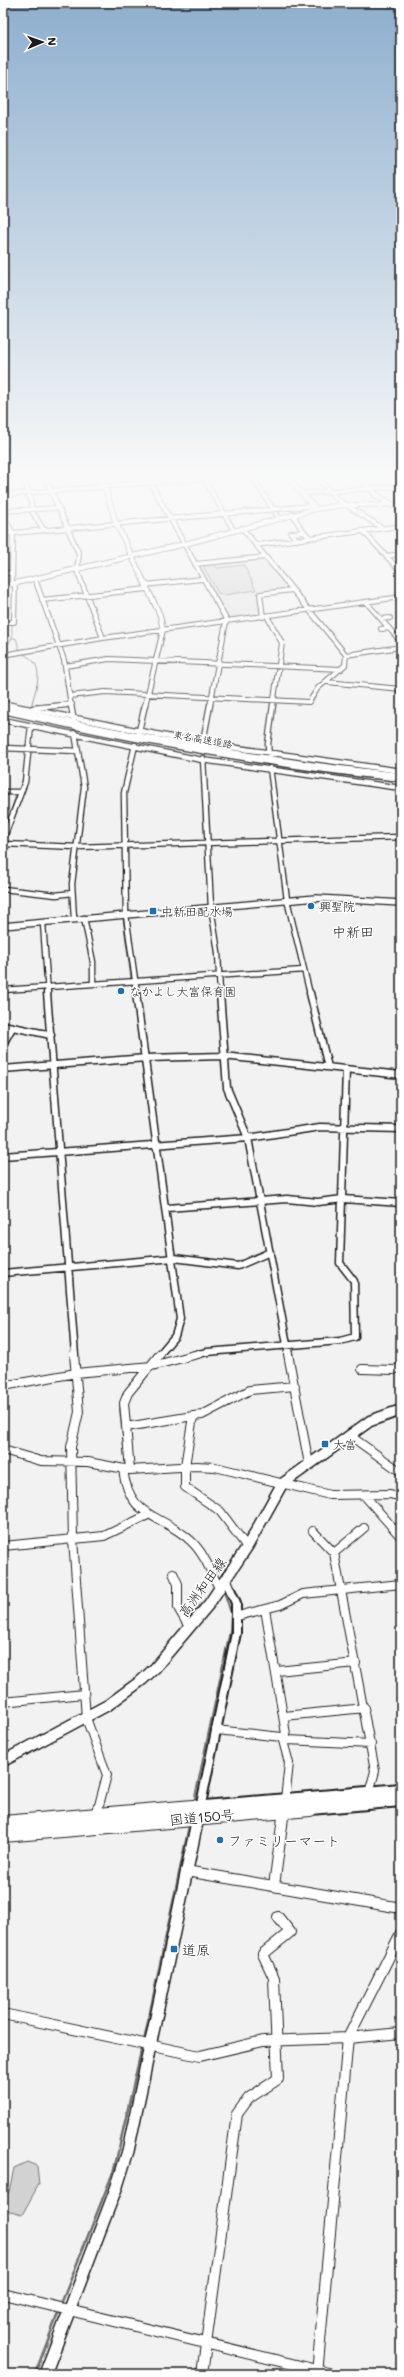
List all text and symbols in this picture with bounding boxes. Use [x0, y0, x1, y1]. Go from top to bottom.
north arrow [22, 22, 62, 62]
text: N [45, 37, 60, 46]
street label: 東名高速道路 [172, 727, 234, 751]
place label: 興聖院 [319, 898, 355, 914]
marker: 興聖院 [306, 901, 316, 911]
place label: 中新田配水場 [161, 903, 233, 919]
marker: 中新田配水場 [148, 906, 158, 916]
district label: 中新田 [332, 922, 374, 941]
place label: なかよし大富保育園 [129, 983, 237, 999]
marker: なかよし大富保育園 [116, 986, 126, 996]
place label: 大富 [333, 1436, 357, 1452]
marker: 大富 [320, 1439, 330, 1449]
street label: 高洲和田線 [174, 1553, 230, 1621]
street label: 国道150号 [169, 1805, 235, 1829]
place label: ファミリーマート [228, 1831, 340, 1850]
marker: ファミリーマート [215, 1835, 225, 1845]
place label: 道原 [182, 1940, 210, 1959]
marker: 道原 [169, 1944, 179, 1954]

